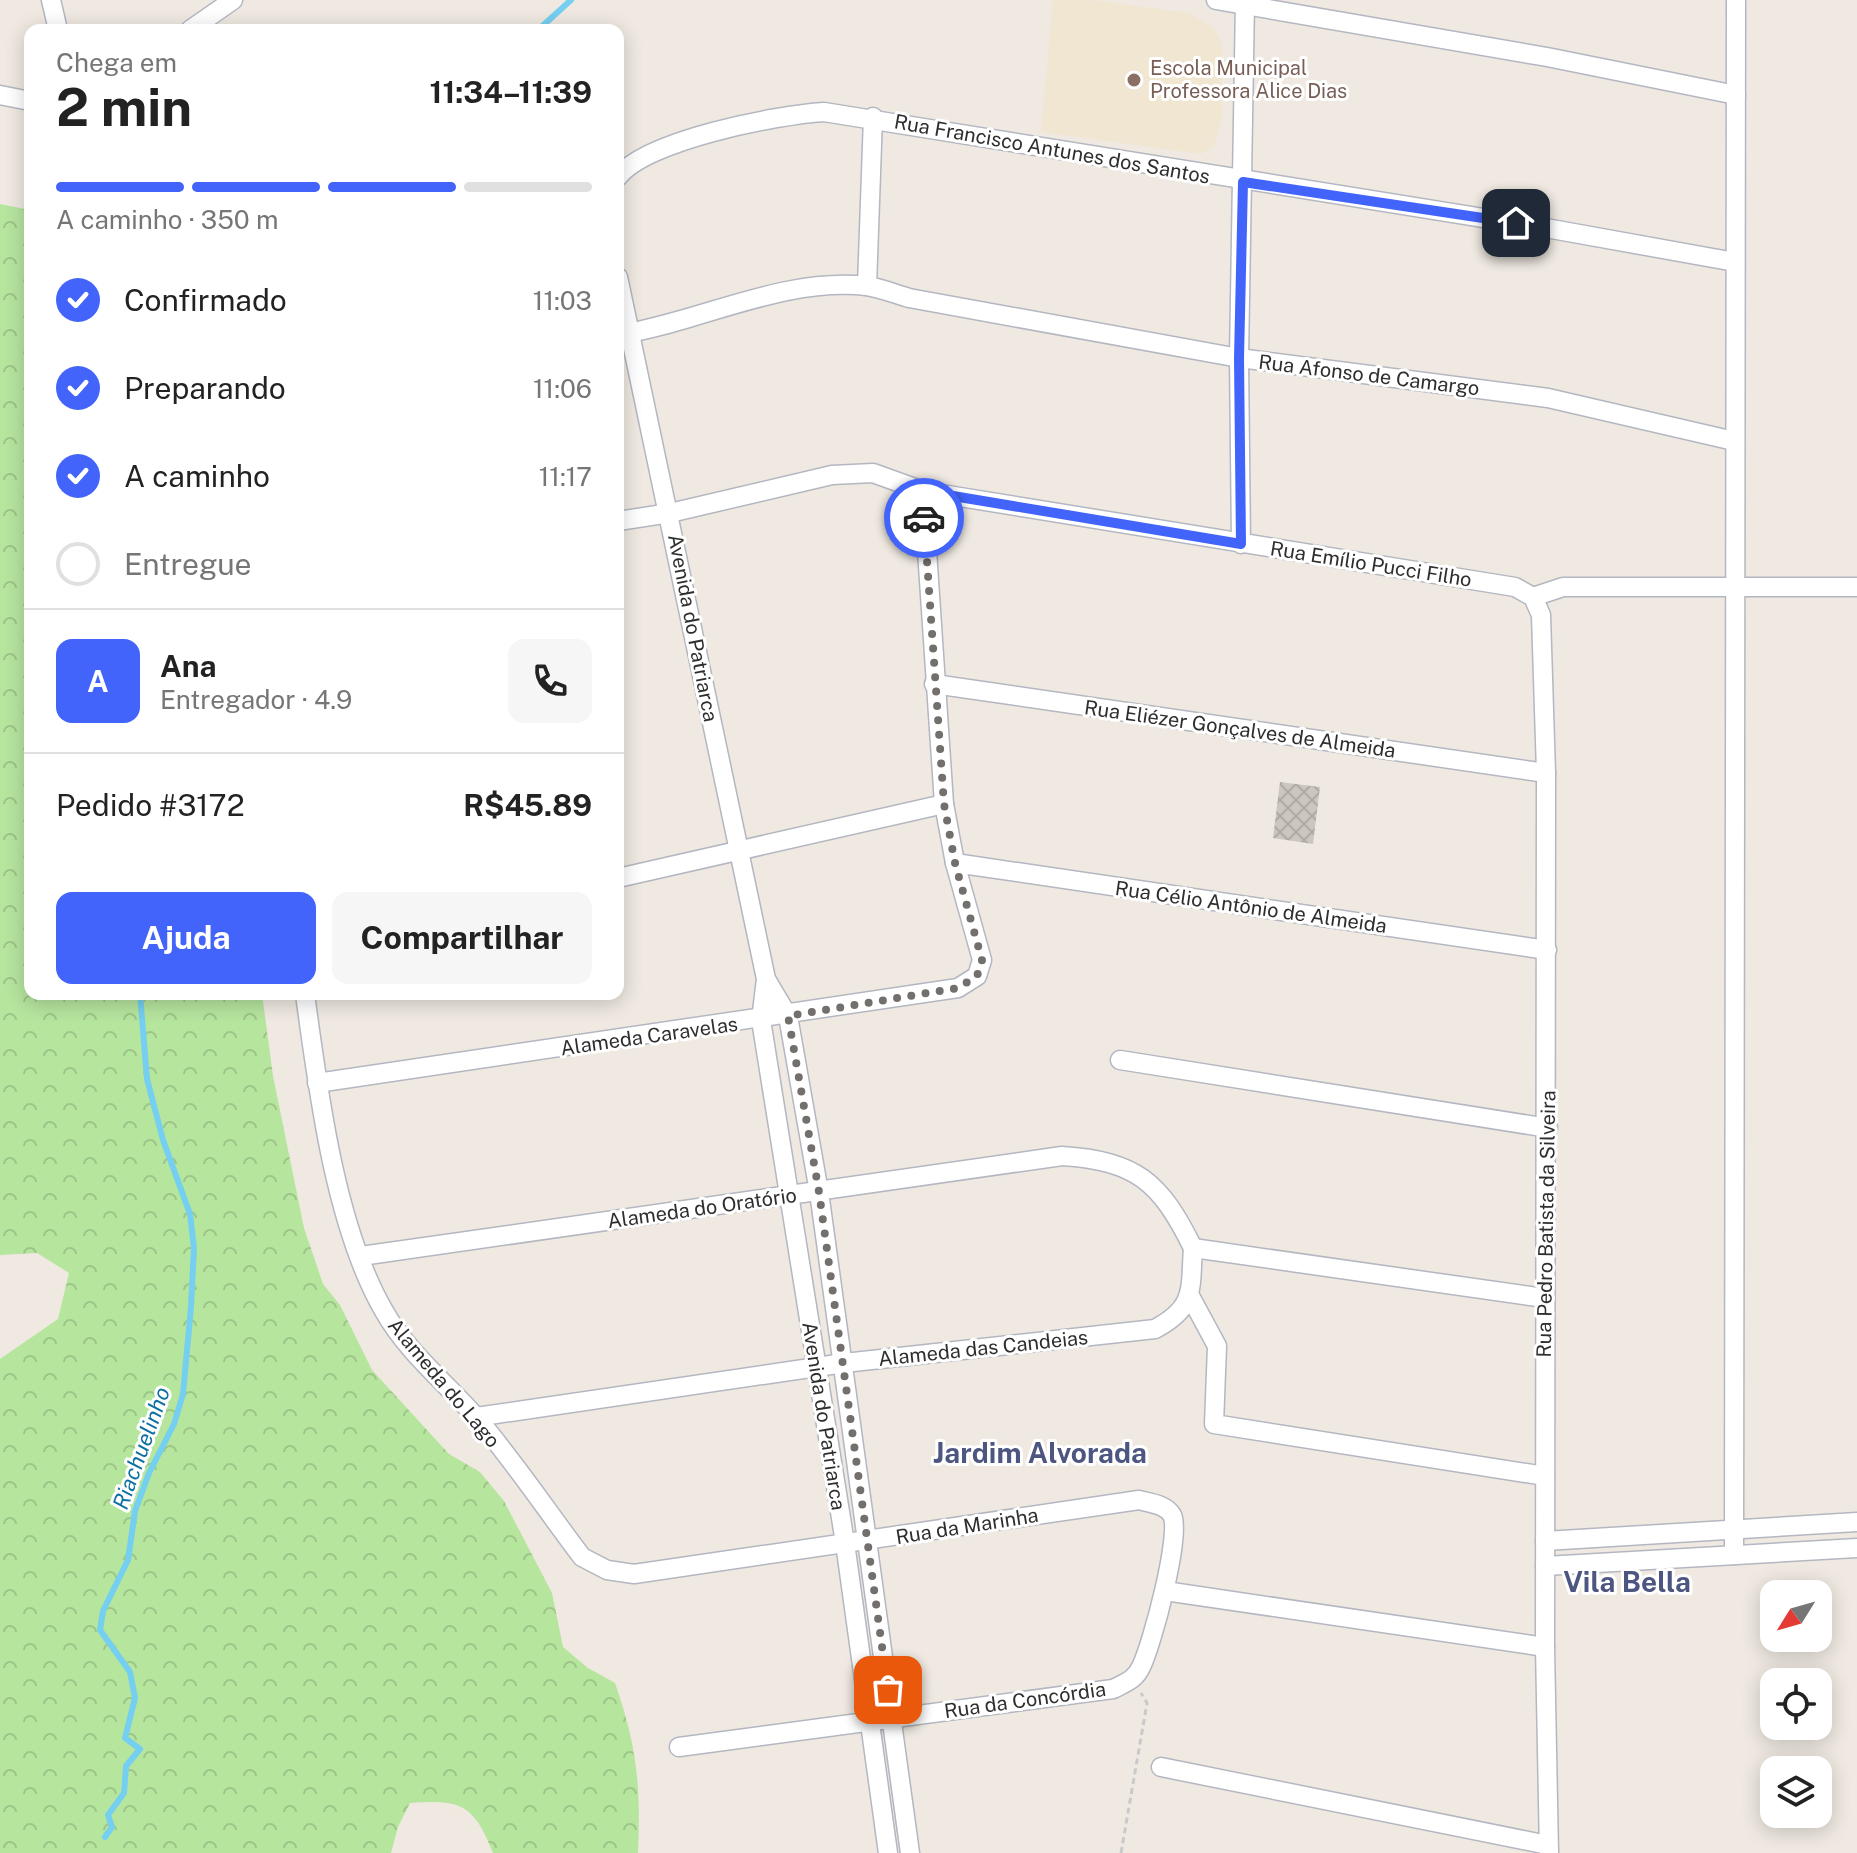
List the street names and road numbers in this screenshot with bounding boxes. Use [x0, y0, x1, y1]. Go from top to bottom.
street label: Rua Francisco Antunes dos Santos [892, 109, 1212, 189]
street label: Rua Afonso de Camargo [1257, 350, 1481, 400]
street label: Avenida do Patriarca [663, 532, 723, 724]
street label: Rua Emílio Pucci Filho [1269, 536, 1473, 592]
street label: Rua Eliézer Gonçalves de Almeida [1083, 695, 1397, 763]
street label: Rua Célio Antônio de Almeida [1114, 876, 1388, 938]
street label: Alameda Caravelas [559, 1012, 739, 1060]
street label: Rua Pedro Batista da Silveira [1532, 1090, 1560, 1358]
street label: Alameda do Oratório [606, 1183, 798, 1233]
street label: Alameda do Lago [383, 1314, 505, 1452]
street label: Avenida do Patriarca [797, 1320, 851, 1512]
street label: Alameda das Candeias [877, 1325, 1089, 1371]
street label: Rua da Marinha [894, 1503, 1040, 1549]
street label: Rua da Concórdia [943, 1677, 1107, 1723]

